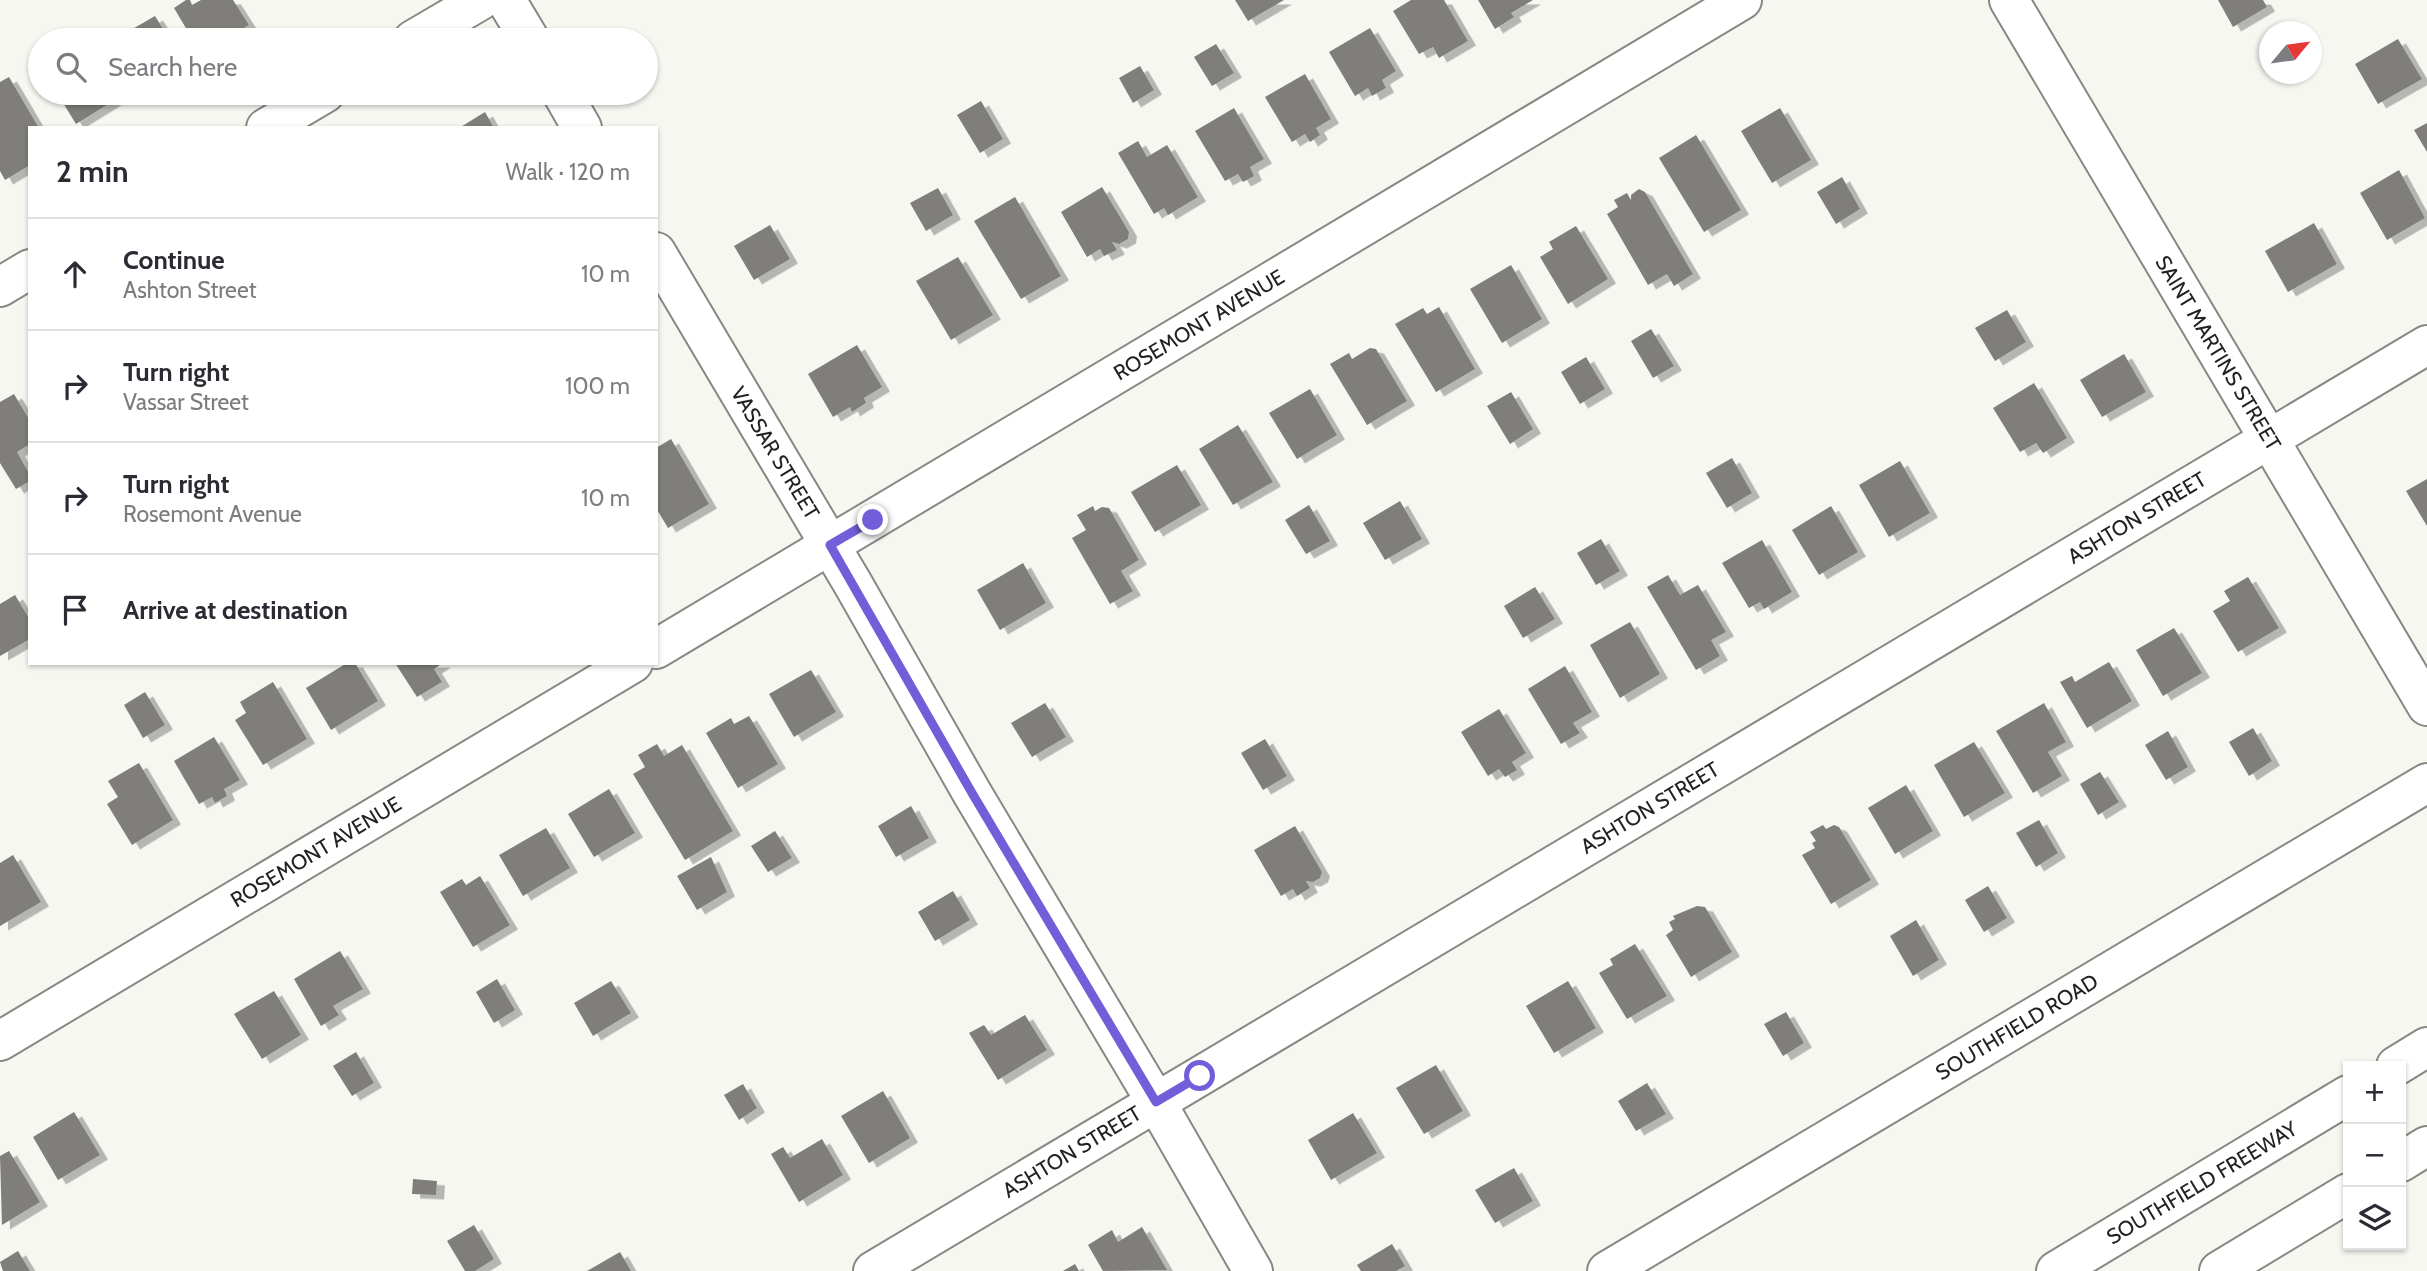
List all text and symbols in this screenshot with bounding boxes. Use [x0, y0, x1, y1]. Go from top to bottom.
north arrow [2259, 21, 2322, 84]
search box [28, 28, 658, 105]
icon: search [52, 48, 90, 86]
text: Search here [108, 51, 237, 83]
text: 2 min [56, 153, 128, 190]
text: Walk · 120 m [506, 158, 630, 186]
text: Continue [123, 244, 225, 276]
street label: SAINT MARTINS STREET [2150, 251, 2286, 455]
icon: ahead [56, 255, 94, 293]
text: 10 m [581, 260, 630, 288]
street label: ROSEMONT AVENUE [1109, 264, 1289, 385]
text: Ashton Street [123, 276, 256, 304]
text: Turn right [123, 356, 229, 388]
icon: right [56, 367, 94, 405]
text: 100 m [565, 372, 630, 400]
street label: VASSAR STREET [726, 382, 825, 524]
text: Vassar Street [123, 388, 249, 416]
street label: ASHTON STREET [2063, 466, 2210, 569]
text: Turn right [123, 468, 229, 500]
icon: right [56, 479, 94, 517]
text: 10 m [581, 484, 630, 512]
text: Rosemont Avenue [123, 500, 302, 528]
route end [857, 504, 888, 535]
icon: arrive [56, 591, 94, 629]
text: Arrive at destination [123, 594, 348, 626]
street label: ASHTON STREET [1576, 756, 1723, 859]
street label: ROSEMONT AVENUE [226, 791, 406, 912]
street label: SOUTHFIELD ROAD [1931, 968, 2102, 1085]
route start [1184, 1060, 1215, 1091]
map controls [2343, 1061, 2406, 1250]
button: + [2343, 1061, 2406, 1124]
street label: ASHTON STREET [998, 1100, 1145, 1203]
street label: SOUTHFIELD FREEWAY [2102, 1115, 2302, 1249]
button: − [2343, 1124, 2406, 1187]
button: layers [2343, 1187, 2406, 1250]

